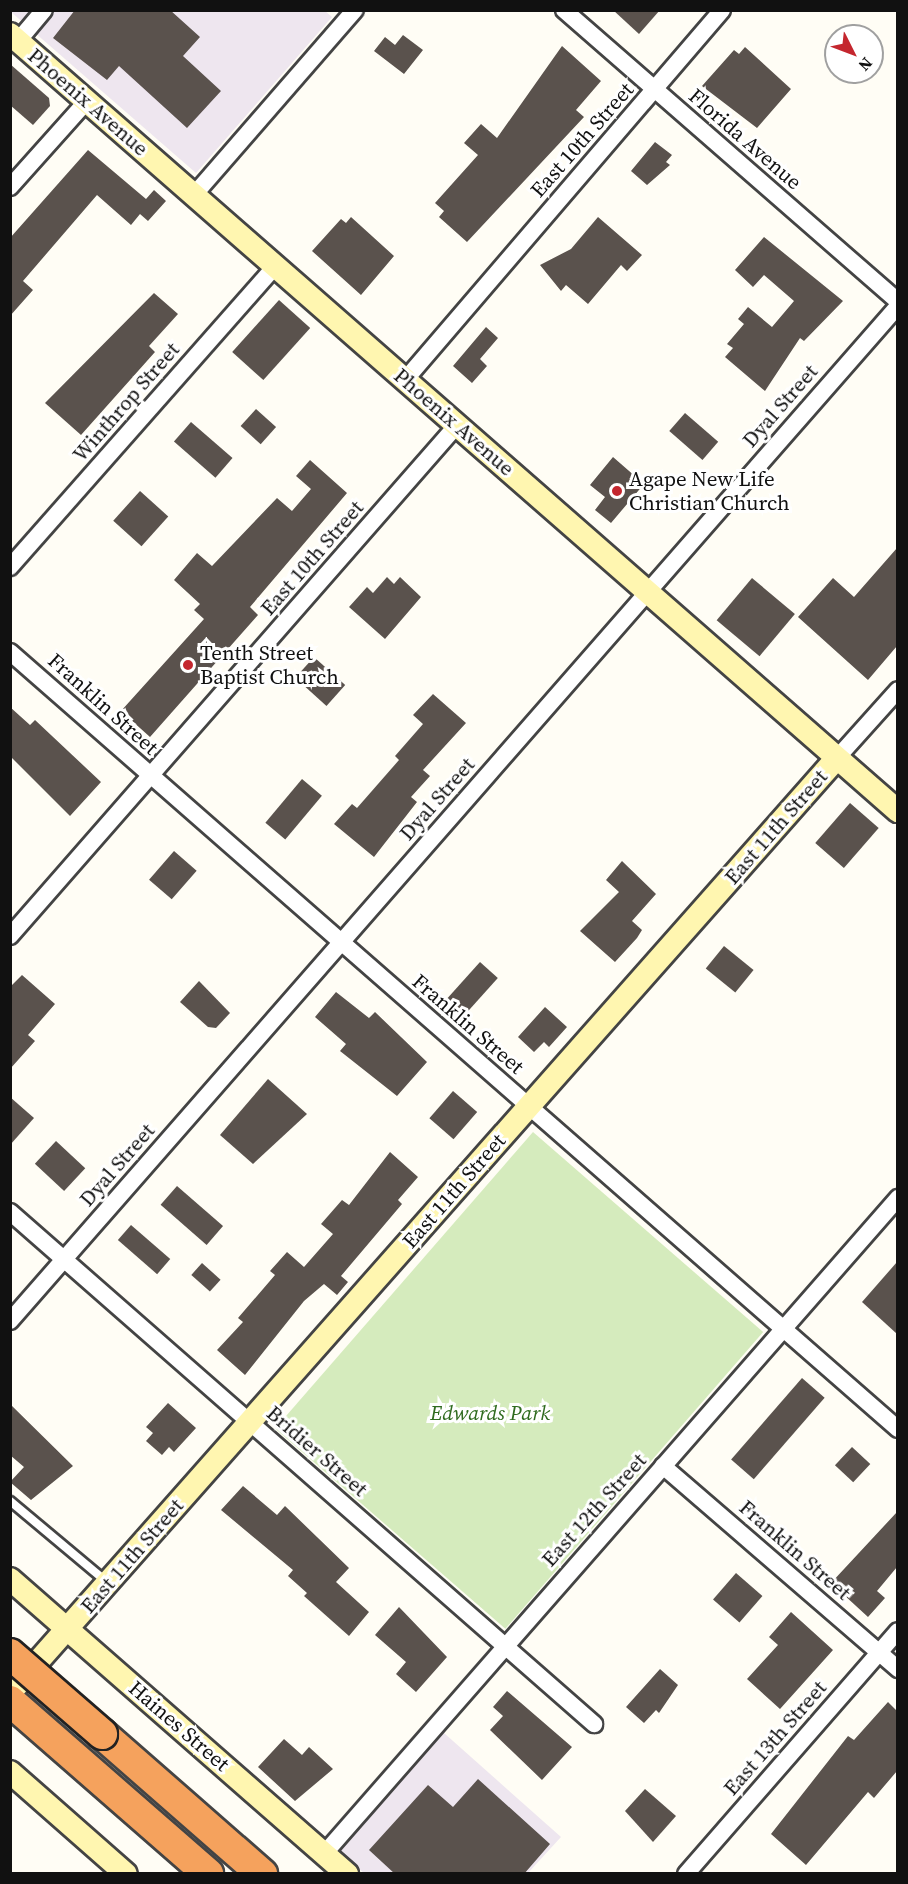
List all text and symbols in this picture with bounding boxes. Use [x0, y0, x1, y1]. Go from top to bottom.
north arrow [824, 24, 884, 84]
street label: Phoenix Avenue [23, 43, 153, 161]
text: N [854, 53, 878, 76]
street label: East 10th Street [525, 77, 639, 203]
street label: Florida Avenue [683, 83, 807, 195]
street label: Winthrop Street [67, 337, 185, 467]
street label: Dyal Street [737, 359, 823, 453]
street label: Phoenix Avenue [389, 363, 519, 481]
place label: Agape New Life Christian Church [629, 466, 790, 516]
marker: Agape New Life Christian Church [610, 484, 624, 498]
street label: East 10th Street [255, 495, 369, 621]
place label: Tenth Street Baptist Church [200, 640, 339, 690]
street label: Franklin Street [43, 648, 163, 760]
marker: Tenth Street Baptist Church [181, 658, 195, 672]
street label: Dyal Street [394, 752, 480, 846]
street label: East 11th Street [719, 764, 833, 890]
street label: Franklin Street [407, 969, 529, 1079]
street label: Dyal Street [74, 1118, 160, 1212]
street label: East 11th Street [397, 1128, 511, 1254]
street label: Bridier Street [261, 1400, 373, 1502]
park label: Edwards Park [430, 1400, 550, 1426]
street label: East 12th Street [537, 1448, 651, 1572]
street label: East 11th Street [75, 1493, 189, 1619]
street label: Franklin Street [734, 1495, 856, 1605]
street label: East 13th Street [718, 1675, 832, 1801]
street label: Haines Street [124, 1676, 234, 1776]

